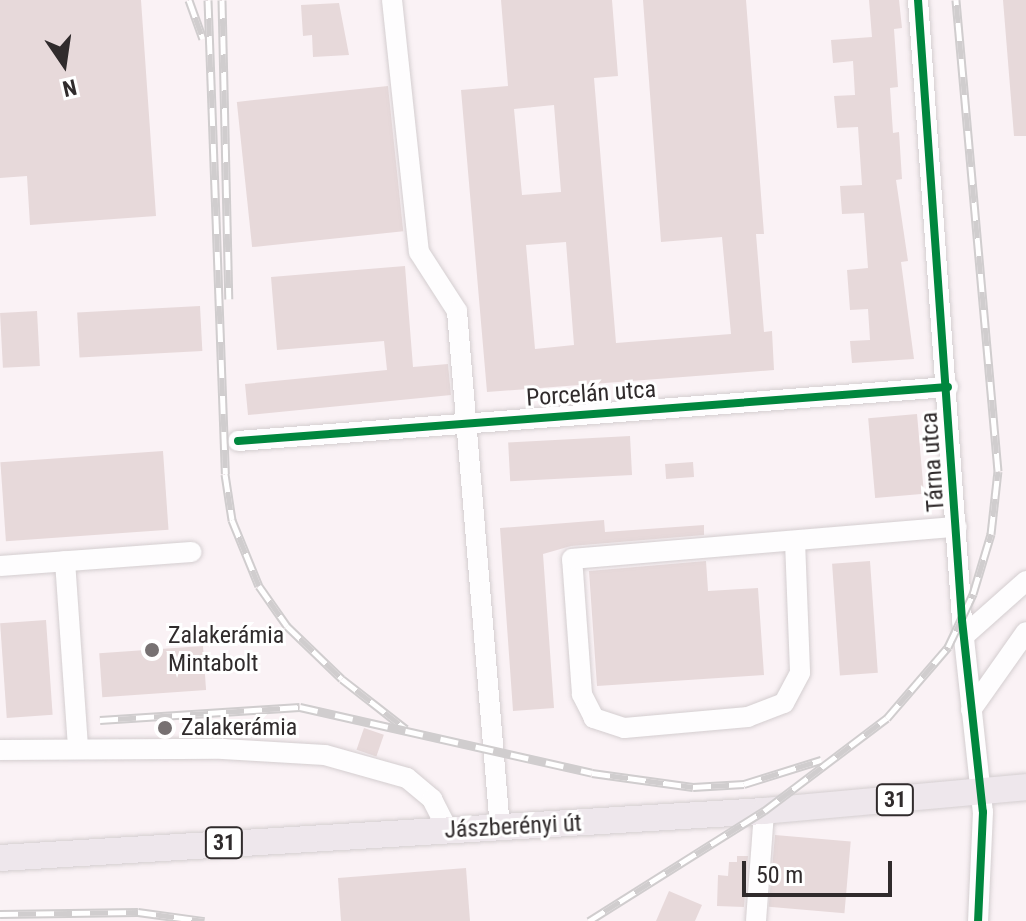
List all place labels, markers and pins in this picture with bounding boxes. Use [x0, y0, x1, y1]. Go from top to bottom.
place label: Zalakerámia Mintabolt [168, 622, 284, 678]
marker: Zalakerámia Mintabolt [143, 641, 161, 659]
place label: Zalakerámia [181, 714, 297, 742]
marker: Zalakerámia [156, 719, 174, 737]

